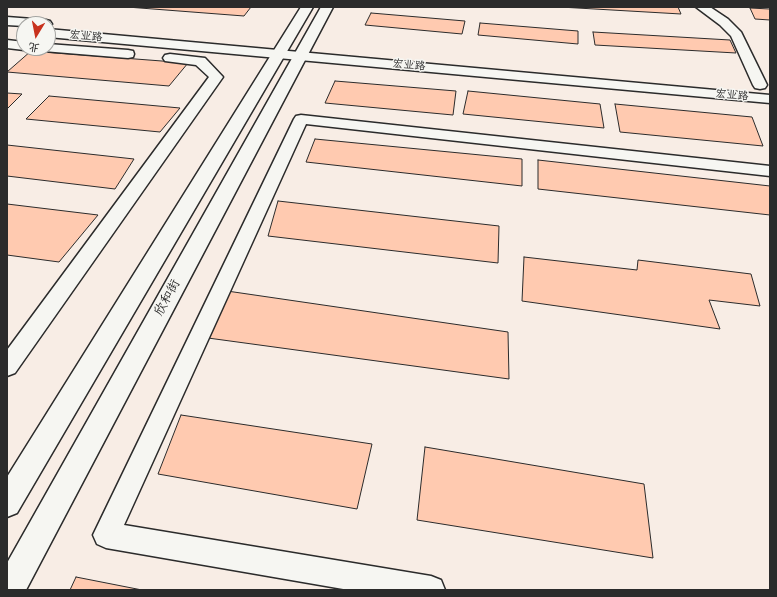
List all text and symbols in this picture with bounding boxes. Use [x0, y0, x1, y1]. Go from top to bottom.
north arrow [16, 16, 56, 56]
street label: 宏业路 [69, 29, 103, 45]
text: 北 [27, 39, 41, 55]
street label: 宏业路 [392, 58, 426, 74]
street label: 宏业路 [715, 88, 749, 104]
street label: 欣和街 [152, 277, 184, 319]

